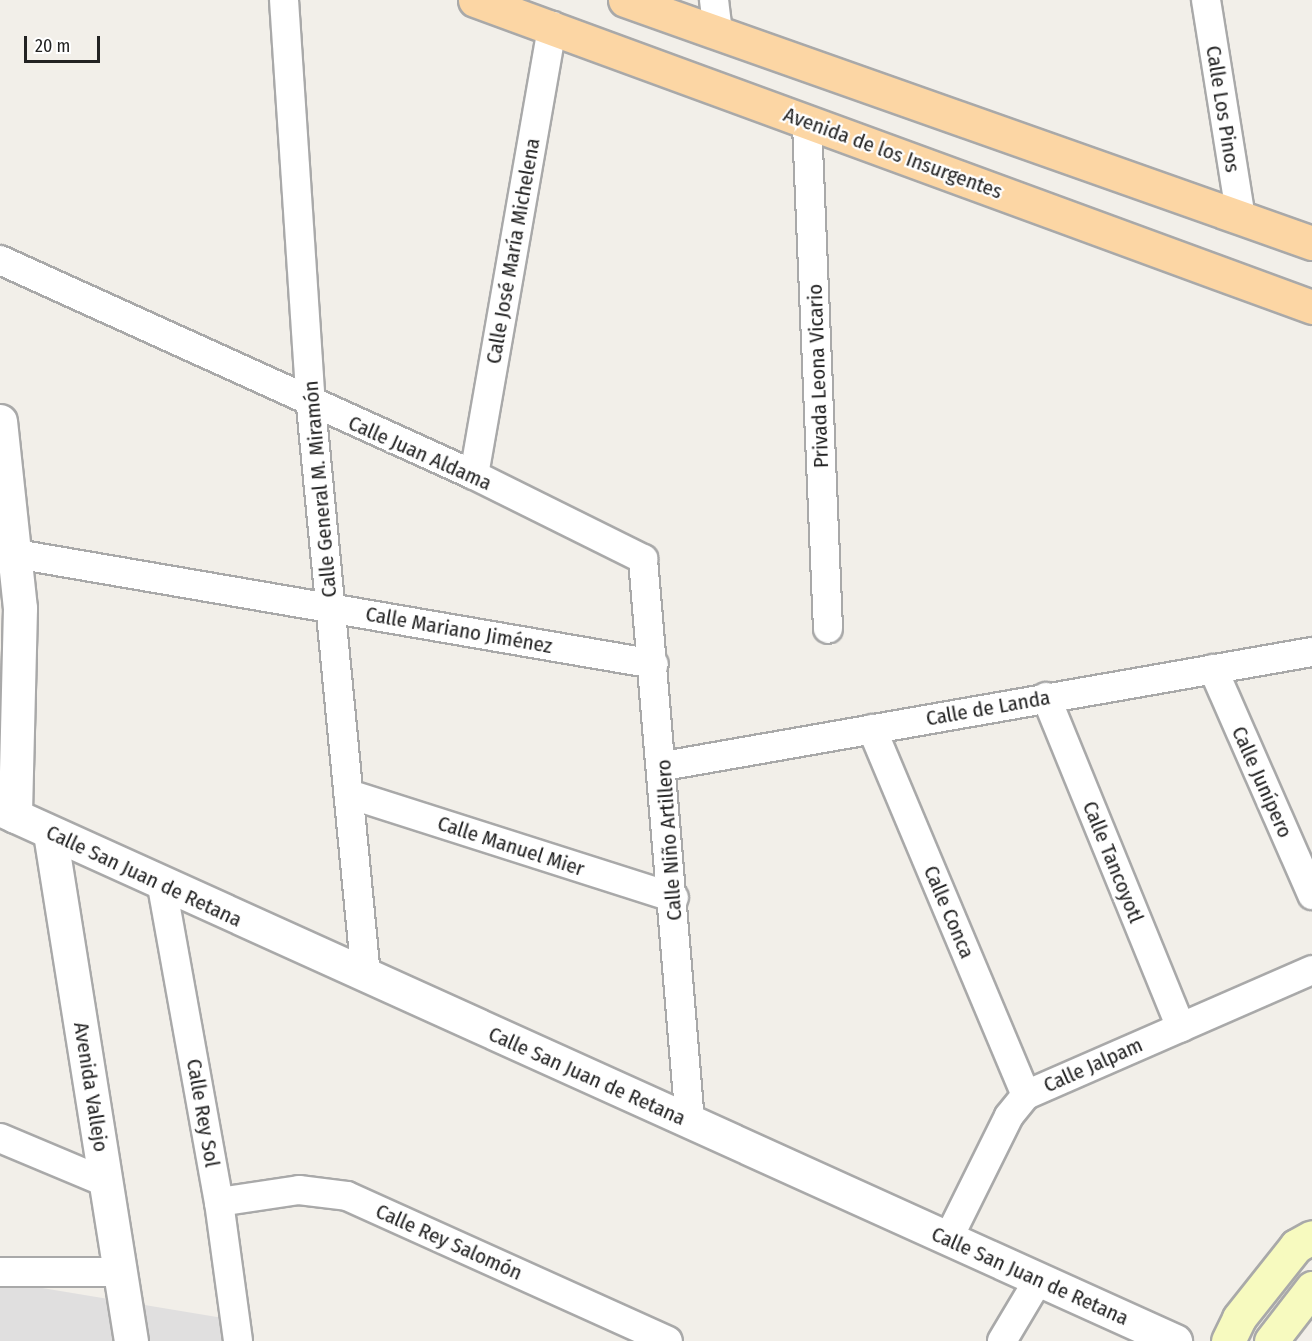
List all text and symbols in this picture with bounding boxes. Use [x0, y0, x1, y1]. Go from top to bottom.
scale bar [27, 24, 104, 62]
text: 20 m [35, 35, 70, 57]
street label: Calle Los Pinos [1201, 44, 1245, 174]
street label: Avenida de los Insurgentes [780, 102, 1006, 204]
street label: Calle José María Michelena [481, 136, 545, 366]
street label: Privada Leona Vicario [802, 283, 834, 469]
street label: Calle General M. Miramón [298, 379, 342, 599]
street label: Calle Juan Aldama [344, 410, 496, 496]
street label: Calle Mariano Jiménez [364, 601, 554, 659]
street label: Calle de Landa [924, 685, 1052, 731]
street label: Calle Junípero [1226, 722, 1298, 842]
street label: Calle Niño Artillero [651, 759, 687, 921]
street label: Calle Tancoyotl [1077, 798, 1149, 926]
street label: Calle Manuel Mier [434, 810, 588, 882]
street label: Calle San Juan de Retana [42, 820, 246, 932]
street label: Calle Conca [918, 862, 980, 962]
street label: Avenida Vallejo [68, 1020, 114, 1154]
street label: Calle San Juan de Retana [485, 1021, 689, 1131]
street label: Calle Jalpam [1040, 1032, 1146, 1098]
street label: Calle Rey Sol [181, 1057, 225, 1169]
street label: Calle Rey Salomón [372, 1198, 526, 1286]
street label: Calle San Juan de Retana [928, 1221, 1132, 1331]

